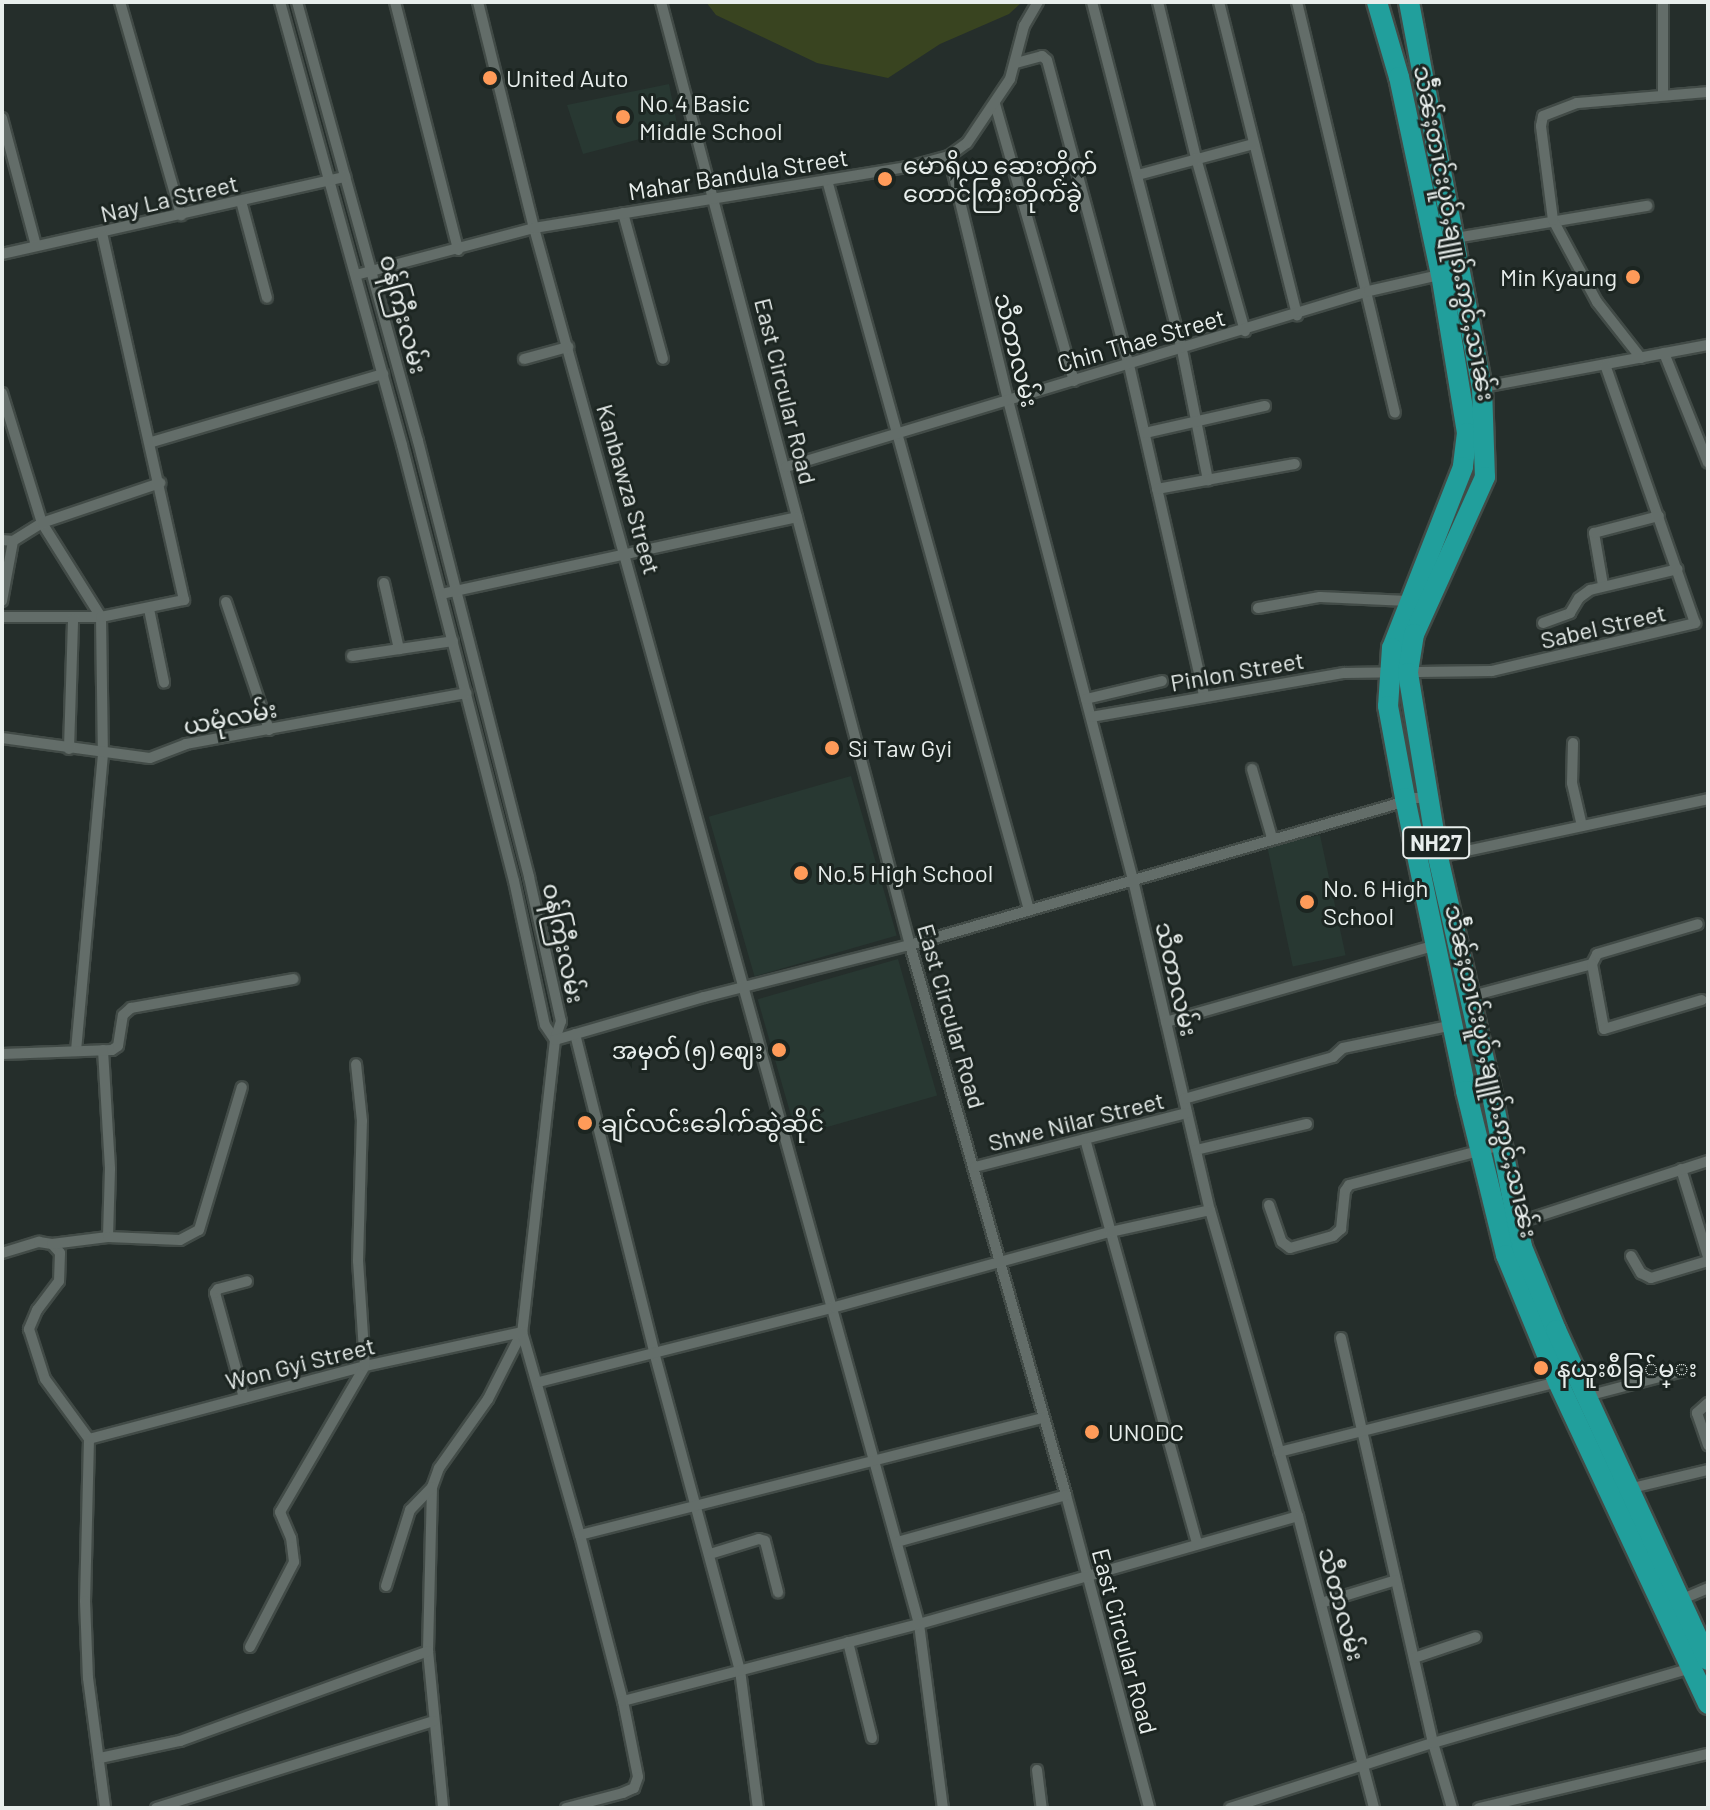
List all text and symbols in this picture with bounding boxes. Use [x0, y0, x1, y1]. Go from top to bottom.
street label: သဵႅၼ်ႈတၢင်းပူဝ်ႇၶျူၵ်ႉဢွင်ႇသၢၼ်း [1408, 63, 1502, 403]
place label: United Auto [506, 64, 629, 92]
marker: United Auto [481, 69, 499, 87]
place label: No.4 Basic Middle School [639, 89, 783, 145]
marker: No.4 Basic Middle School [614, 108, 632, 126]
street label: Mahar Bandula Street [626, 142, 850, 206]
place label: မောရိယ ဆေးတိုက် တောင်ကြီးတိုက်ခွဲ [903, 151, 1097, 207]
street label: Nay La Street [97, 168, 241, 228]
marker: မောရိယ ဆေးတိုက် တောင်ကြီးတိုက်ခွဲ [874, 168, 896, 190]
street label: ဝန်ကြီးလမ်း [374, 251, 434, 377]
place label: Min Kyaung [1500, 263, 1617, 291]
marker: Min Kyaung [1624, 268, 1642, 286]
street label: သီတာလမ်း [989, 290, 1045, 410]
street label: East Circular Road [749, 295, 823, 487]
street label: Chin Thae Street [1054, 302, 1228, 378]
street label: Kanbawza Street [591, 401, 667, 577]
street label: Sabel Street [1537, 598, 1669, 654]
street label: Pinlon Street [1168, 645, 1306, 697]
street label: ယမုံလမ်း [181, 694, 279, 740]
place label: Si Taw Gyi [848, 734, 952, 762]
marker: Si Taw Gyi [823, 739, 841, 757]
road number: NH27 [1402, 825, 1470, 861]
place label: No.5 High School [817, 859, 993, 887]
marker: No.5 High School [792, 864, 810, 882]
place label: No. 6 High School [1323, 874, 1428, 930]
street label: ဝန်ကြီးလမ်း [537, 880, 591, 1006]
marker: No. 6 High School [1298, 893, 1316, 911]
street label: သဵႅၼ်ႈတၢင်းပူဝ်ႇၶျူၵ်ႉဢွင်ႇသၢၼ်း [1440, 902, 1544, 1240]
street label: သီတာလမ်း [1150, 919, 1204, 1039]
street label: East Circular Road [912, 920, 992, 1112]
place label: အမှတ် (၅) ဈေး [612, 1036, 763, 1064]
marker: အမှတ် (၅) ဈေး [770, 1041, 788, 1059]
street label: Shwe Nilar Street [985, 1085, 1167, 1157]
place label: ချင်လင်းခေါက်ဆွဲဆိုင် [601, 1109, 824, 1137]
marker: ချင်လင်းခေါက်ဆွဲဆိုင် [576, 1114, 594, 1132]
street label: Won Gyi Street [222, 1331, 378, 1395]
place label: နယူးစီခြ်မ္း [1557, 1354, 1697, 1382]
marker: နယူးစီခြ်မ္း [1532, 1359, 1550, 1377]
place label: UNODC [1108, 1418, 1184, 1446]
marker: UNODC [1083, 1423, 1101, 1441]
street label: သီတာလမ်း [1313, 1544, 1371, 1664]
street label: East Circular Road [1086, 1545, 1164, 1737]

